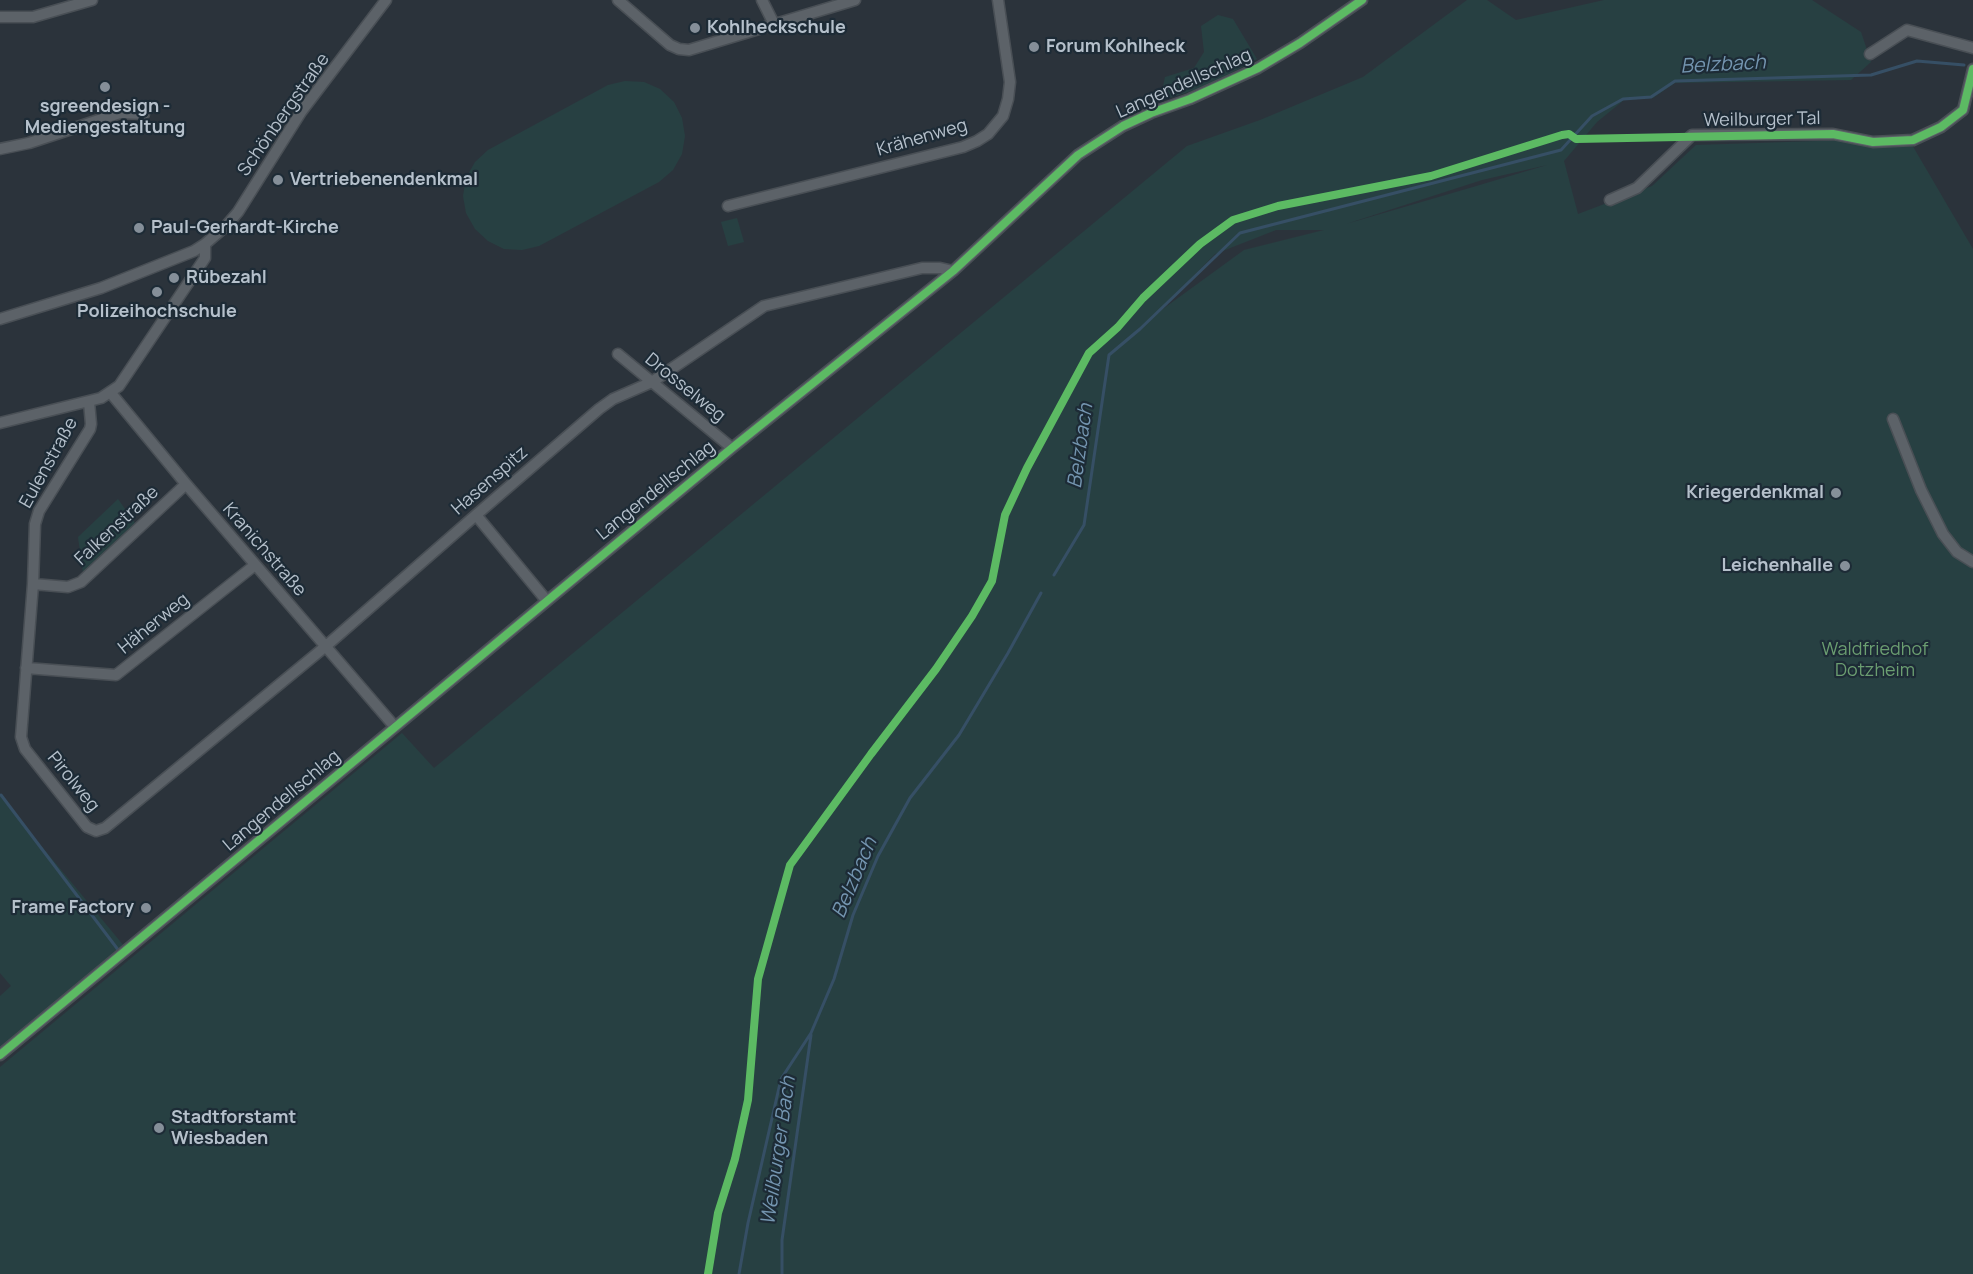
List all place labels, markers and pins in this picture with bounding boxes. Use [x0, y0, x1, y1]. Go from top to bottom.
place label: Kohlheckschule [707, 17, 846, 39]
marker: Kohlheckschule [688, 21, 702, 35]
place label: Forum Kohlheck [1046, 36, 1185, 58]
marker: Forum Kohlheck [1027, 40, 1041, 54]
marker: sgreendesign - Mediengestaltung [98, 80, 112, 94]
place label: sgreendesign - Mediengestaltung [25, 96, 185, 138]
place label: Vertriebenendenkmal [290, 169, 478, 191]
marker: Vertriebenendenkmal [271, 173, 285, 187]
place label: Paul-Gerhardt-Kirche [151, 217, 339, 239]
marker: Paul-Gerhardt-Kirche [132, 221, 146, 235]
place label: Rübezahl [186, 267, 267, 289]
marker: Rübezahl [167, 271, 181, 285]
marker: Polizeihochschule [150, 285, 164, 299]
place label: Polizeihochschule [77, 301, 237, 323]
place label: Kriegerdenkmal [1686, 482, 1824, 504]
marker: Kriegerdenkmal [1829, 486, 1843, 500]
place label: Leichenhalle [1722, 555, 1833, 577]
marker: Leichenhalle [1838, 559, 1852, 573]
place label: Frame Factory [12, 897, 134, 919]
marker: Frame Factory [139, 901, 153, 915]
place label: Stadtforstamt Wiesbaden [171, 1107, 296, 1150]
marker: Stadtforstamt Wiesbaden [152, 1121, 166, 1135]

